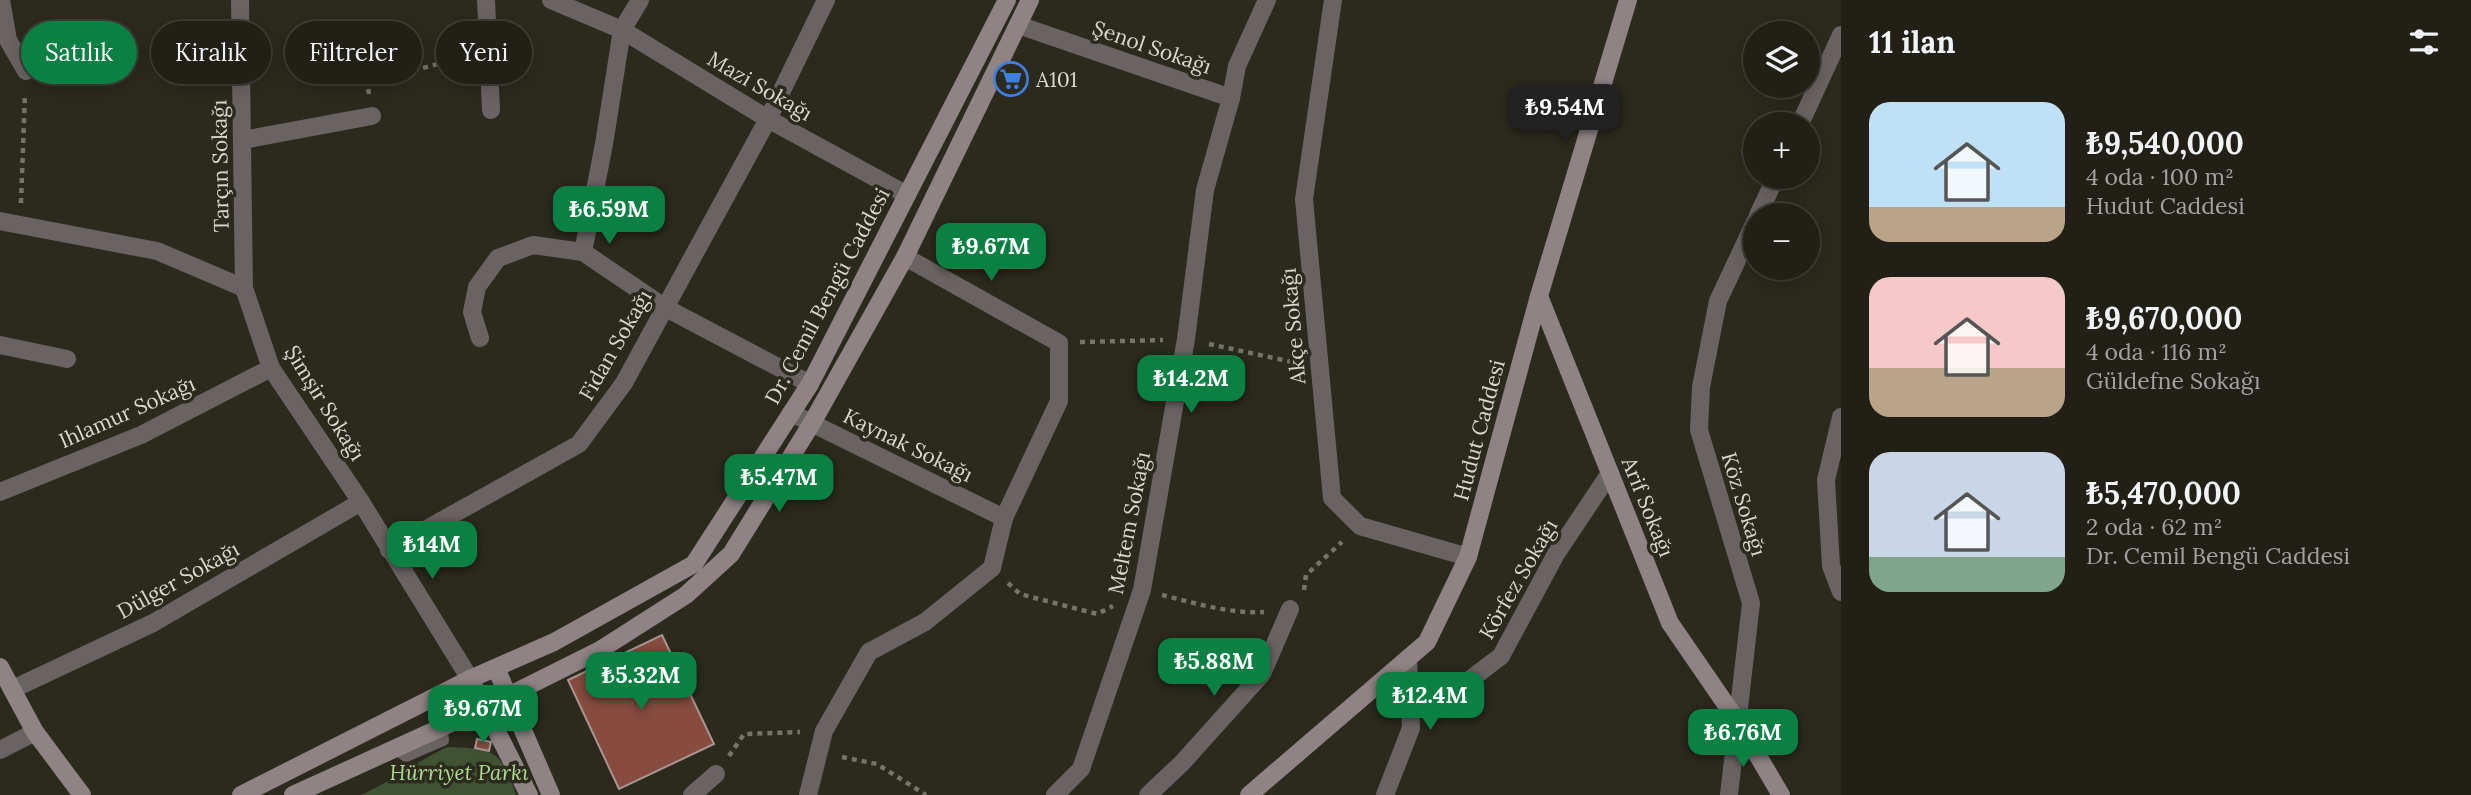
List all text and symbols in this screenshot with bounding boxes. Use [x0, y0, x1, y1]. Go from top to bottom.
street label: Şenol Sokağı [1089, 14, 1215, 80]
chip: Satılık [21, 21, 137, 84]
chip: Kiralık [151, 21, 271, 84]
chip: Filtreler [285, 21, 422, 84]
chip: Yeni [436, 21, 532, 84]
map controls [1743, 21, 1820, 280]
button: layers [1743, 21, 1820, 98]
text: 11 ilan [1869, 23, 1955, 61]
icon: filters [2405, 23, 2443, 61]
street label: Mazi Sokağı [703, 45, 817, 127]
supermarket icon: A101 [992, 60, 1030, 98]
place label: A101 [1035, 66, 1077, 93]
pin: ₺9.54M [1508, 85, 1622, 144]
text: ₺9.54M [1525, 92, 1605, 121]
street label: Tarçın Sokağı [205, 99, 235, 232]
button: + [1743, 112, 1820, 189]
text: ₺9,540,000 [2086, 124, 2244, 162]
icon: home [1925, 130, 2009, 214]
text: 4 oda · 100 m² [2086, 162, 2234, 191]
street label: Dr. Cemil Bengü Caddesi [759, 183, 896, 409]
pin: ₺6.59M [552, 187, 666, 246]
text: Hudut Caddesi [2086, 191, 2245, 220]
text: ₺6.59M [569, 194, 649, 223]
button: − [1743, 203, 1820, 280]
pin: ₺9.67M [934, 224, 1048, 283]
text: ₺9.67M [952, 231, 1030, 260]
street label: Akçe Sokağı [1274, 267, 1312, 386]
street label: Fidan Sokağı [572, 285, 658, 405]
text: ₺9,670,000 [2086, 299, 2242, 337]
icon: home [1925, 305, 2009, 389]
text: 4 oda · 116 m² [2086, 337, 2227, 366]
street label: Şimşir Sokağı [279, 340, 371, 466]
pin: ₺14.2M [1134, 356, 1248, 415]
street label: Hudut Caddesi [1447, 356, 1511, 503]
text: ₺14.2M [1153, 363, 1229, 392]
text: Güldefne Sokağı [2086, 366, 2260, 395]
street label: Ihlamur Sokağı [55, 370, 199, 454]
street label: Kaynak Sokağı [839, 402, 977, 488]
street label: Meltem Sokağı [1102, 449, 1156, 596]
street label: Köz Sokağı [1715, 449, 1773, 559]
street label: Arif Sokağı [1615, 452, 1680, 561]
pin: ₺5.47M [722, 454, 836, 514]
text: ₺5.47M [740, 462, 818, 491]
text: ₺5,470,000 [2086, 474, 2241, 512]
icon: home [1925, 480, 2009, 564]
text: 2 oda · 62 m² [2086, 512, 2222, 541]
street label: Körfez Sokağı [1473, 514, 1563, 644]
pin: ₺14M [391, 522, 473, 581]
text: ₺14M [403, 529, 461, 558]
street label: Dülger Sokağı [112, 535, 244, 625]
text: Dr. Cemil Bengü Caddesi [2086, 541, 2350, 570]
pin: ₺5.88M [1157, 638, 1271, 698]
text: ₺5.88M [1174, 646, 1254, 675]
pin: ₺5.32M [584, 652, 698, 712]
text: ₺5.32M [602, 660, 680, 689]
pin: ₺12.4M [1373, 672, 1487, 732]
text: ₺12.4M [1392, 680, 1468, 709]
pin: ₺9.67M [426, 686, 540, 745]
text: ₺9.67M [444, 693, 522, 722]
pin: ₺6.76M [1686, 710, 1800, 769]
text: ₺6.76M [1704, 717, 1782, 746]
park label: Hürriyet Parkı [389, 759, 529, 786]

